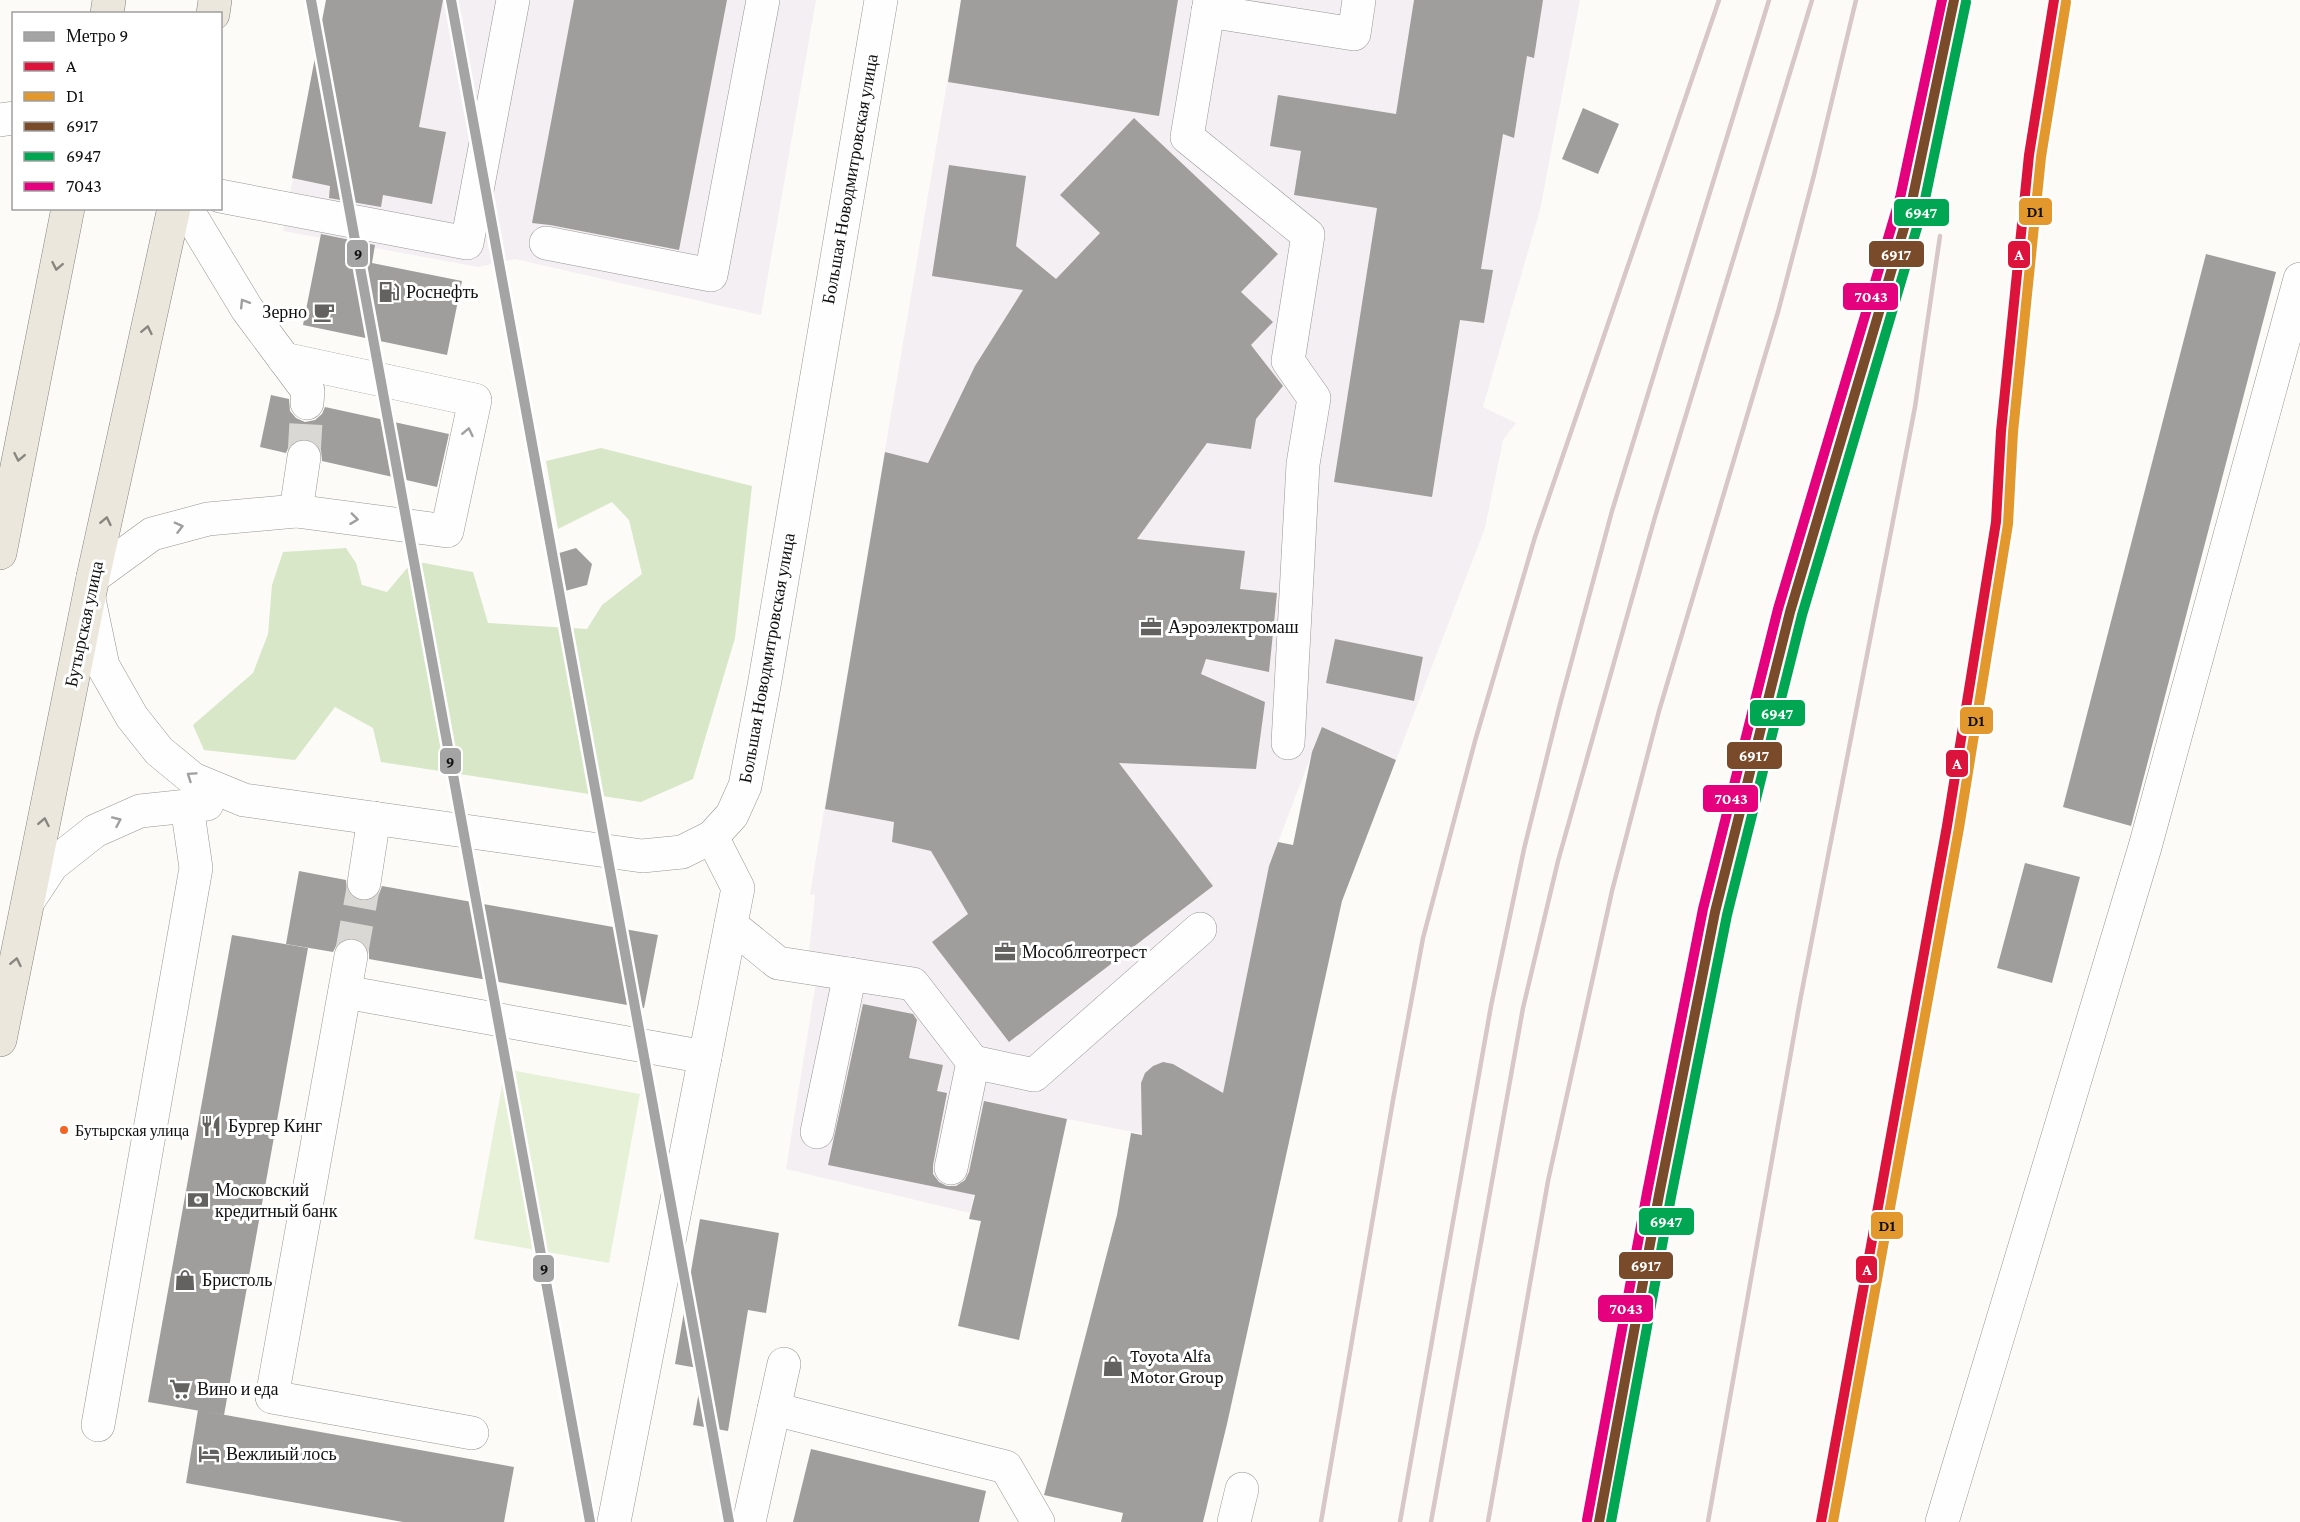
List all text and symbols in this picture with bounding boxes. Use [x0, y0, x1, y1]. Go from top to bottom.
legend [12, 12, 222, 210]
text: Метро 9 [66, 26, 128, 46]
street label: Большая Новодмитровская улица [818, 52, 882, 306]
text: A [66, 56, 77, 76]
text: D1 [66, 86, 84, 106]
text: 6917 [66, 116, 98, 136]
text: 6947 [66, 146, 101, 166]
text: 7043 [66, 176, 102, 196]
line badge: D1 [2018, 197, 2053, 226]
line badge: 6947 [1893, 198, 1950, 227]
text: D1 [2026, 203, 2044, 220]
text: 6947 [1905, 204, 1938, 221]
line badge: 9 [346, 239, 369, 268]
line badge: 6917 [1868, 240, 1925, 268]
line badge: A [2007, 240, 2031, 269]
text: 9 [354, 245, 362, 262]
text: 6917 [1881, 246, 1912, 263]
text: A [2013, 246, 2024, 263]
one-way arrow [51, 261, 64, 271]
fuel station icon: Роснефть [377, 280, 401, 304]
place label: Роснефть [406, 282, 479, 302]
line badge: 7043 [1842, 282, 1899, 311]
text: 7043 [1854, 288, 1888, 305]
one-way arrow [240, 298, 251, 309]
cafe icon: Зерно [312, 300, 336, 324]
place label: Зерно [262, 302, 307, 322]
one-way arrow [140, 326, 153, 336]
one-way arrow [461, 427, 474, 437]
one-way arrow [13, 452, 26, 462]
one-way arrow [350, 512, 359, 524]
one-way arrow [98, 516, 111, 526]
one-way arrow [173, 522, 183, 534]
street label: Большая Новодмитровская улица [735, 531, 799, 785]
street label: Бутырская улица [61, 559, 107, 689]
office icon: Аэроэлектромаш [1139, 615, 1163, 639]
place label: Аэроэлектромаш [1168, 617, 1299, 637]
line badge: 6947 [1749, 699, 1806, 727]
text: 6947 [1761, 705, 1794, 722]
line badge: D1 [1959, 706, 1994, 735]
text: D1 [1967, 712, 1985, 729]
line badge: 6917 [1726, 741, 1783, 770]
line badge: 9 [439, 747, 462, 775]
text: 6917 [1739, 747, 1770, 764]
line badge: A [1945, 749, 1969, 778]
text: 9 [446, 753, 454, 770]
text: A [1951, 755, 1962, 772]
one-way arrow [186, 772, 197, 783]
line badge: 7043 [1702, 784, 1759, 813]
text: 7043 [1714, 790, 1748, 807]
one-way arrow [111, 816, 122, 828]
one-way arrow [37, 818, 50, 828]
office icon: Мособлгеотрест [993, 940, 1017, 964]
place label: Мособлгеотрест [1022, 942, 1147, 962]
one-way arrow [9, 957, 22, 967]
restaurant icon: Бургер Кинг [199, 1114, 223, 1138]
place label: Бургер Кинг [228, 1116, 322, 1136]
place label: Бутырская улица [75, 1122, 189, 1140]
marker: Бутырская улица [58, 1124, 70, 1136]
place label: Московский кредитный банк [215, 1180, 338, 1221]
bank icon: Московский кредитный банк [186, 1188, 210, 1212]
line badge: 6947 [1638, 1207, 1695, 1236]
line badge: D1 [1870, 1211, 1904, 1240]
text: 6947 [1650, 1213, 1683, 1230]
text: D1 [1878, 1217, 1896, 1234]
line badge: 6917 [1618, 1251, 1674, 1280]
line badge: 9 [532, 1254, 555, 1283]
line badge: A [1855, 1255, 1878, 1284]
text: 6917 [1631, 1257, 1662, 1274]
text: 9 [540, 1260, 548, 1277]
text: A [1861, 1261, 1872, 1278]
shop icon: Бристоль [173, 1268, 197, 1292]
place label: Бристоль [202, 1270, 273, 1290]
line badge: 7043 [1597, 1294, 1654, 1323]
text: 7043 [1609, 1300, 1643, 1317]
place label: Toyota Alfa Motor Group [1130, 1346, 1224, 1387]
shop icon: Toyota Alfa Motor Group [1101, 1354, 1125, 1378]
supermarket icon: Вино и еда [168, 1377, 192, 1401]
place label: Вино и еда [197, 1379, 279, 1399]
hotel icon: Вежлиый лось [197, 1442, 221, 1466]
place label: Вежлиый лось [226, 1444, 337, 1464]

